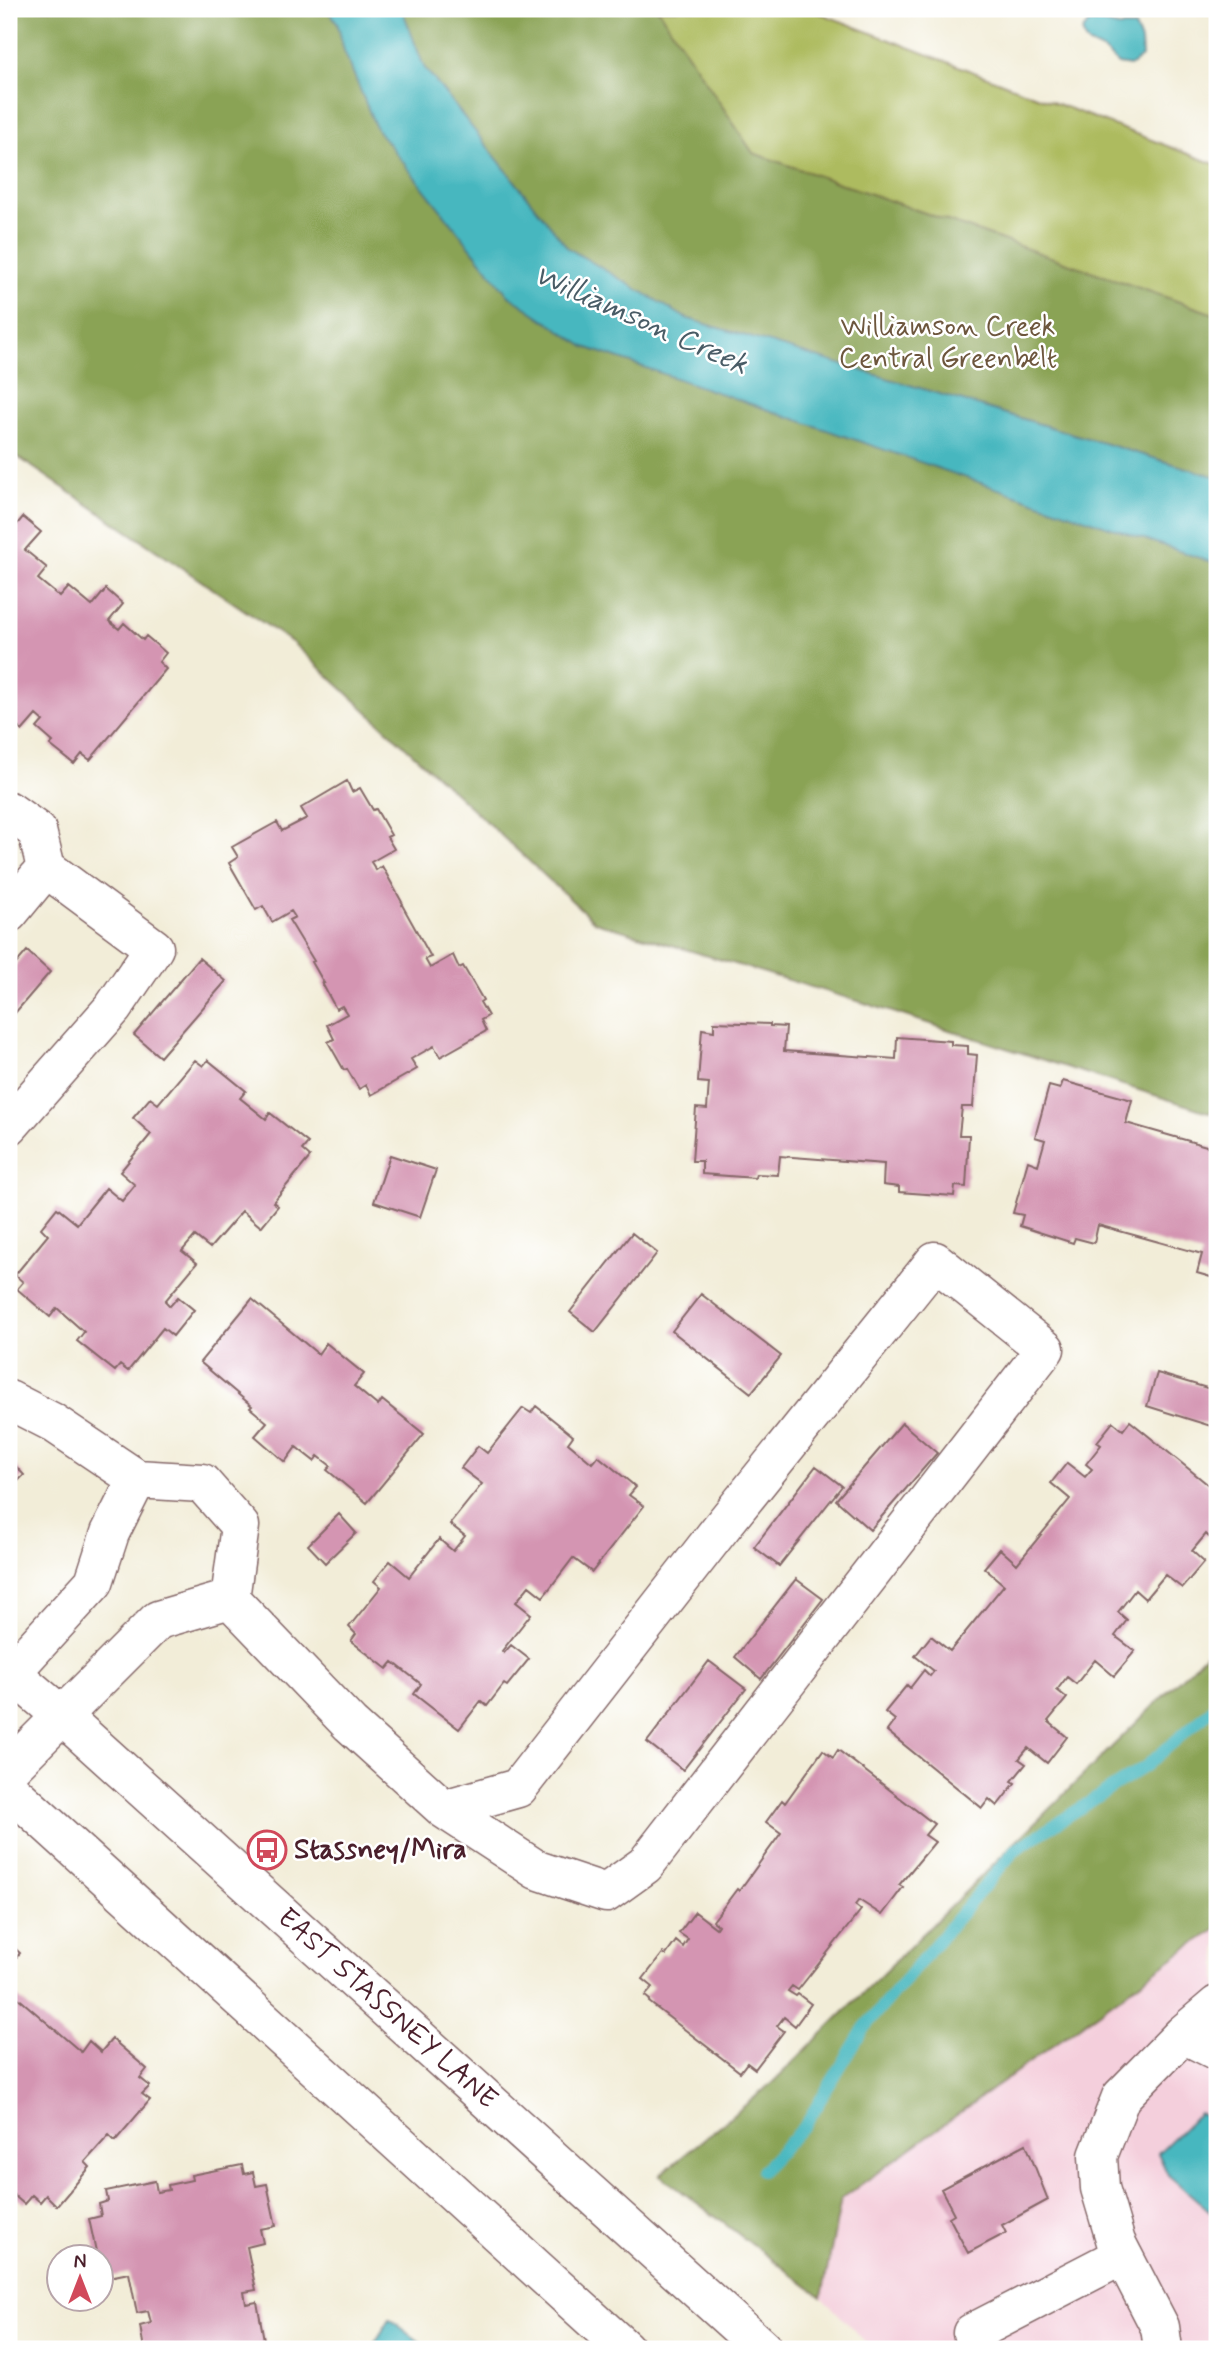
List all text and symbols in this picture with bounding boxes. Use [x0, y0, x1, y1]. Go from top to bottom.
water label: Williamson Creek [528, 255, 754, 385]
park label: Williamson Creek Central Greenbelt [839, 309, 1057, 378]
bus stop icon: Stassney/Mira [246, 1829, 288, 1871]
place label: Stassney/Mira [294, 1832, 467, 1869]
street label: EAST STASSNEY LANE [269, 1900, 505, 2118]
north arrow [46, 2242, 116, 2312]
text: N [74, 2250, 86, 2275]

